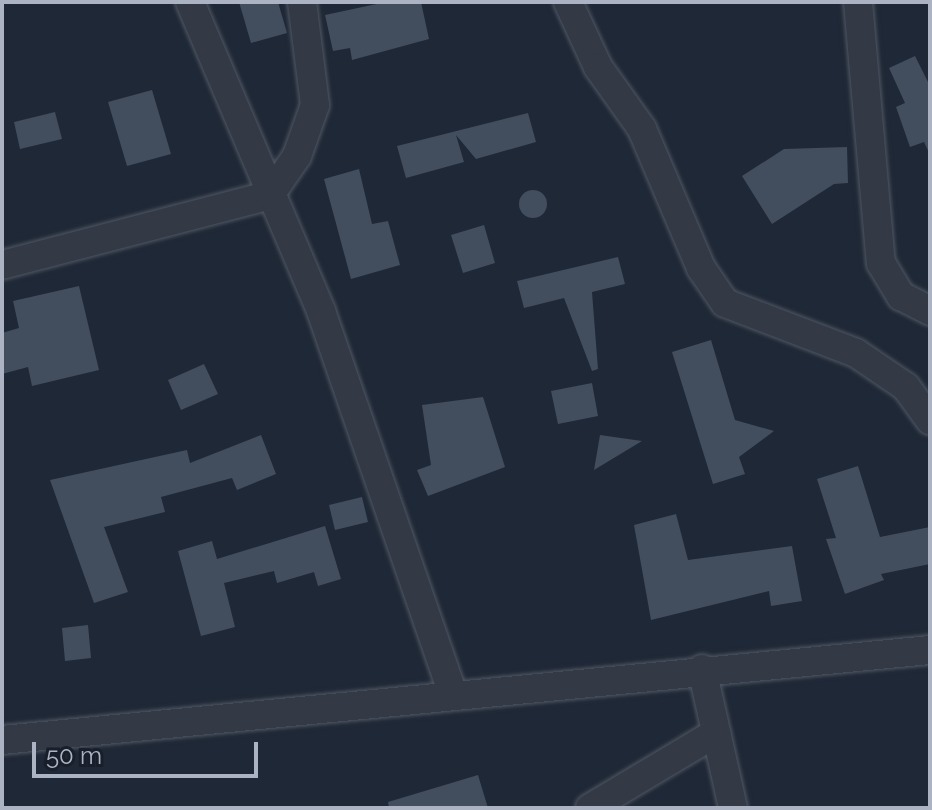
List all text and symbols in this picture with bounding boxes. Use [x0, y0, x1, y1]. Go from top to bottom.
scale bar [36, 726, 262, 776]
text: 50 m [46, 741, 102, 770]

